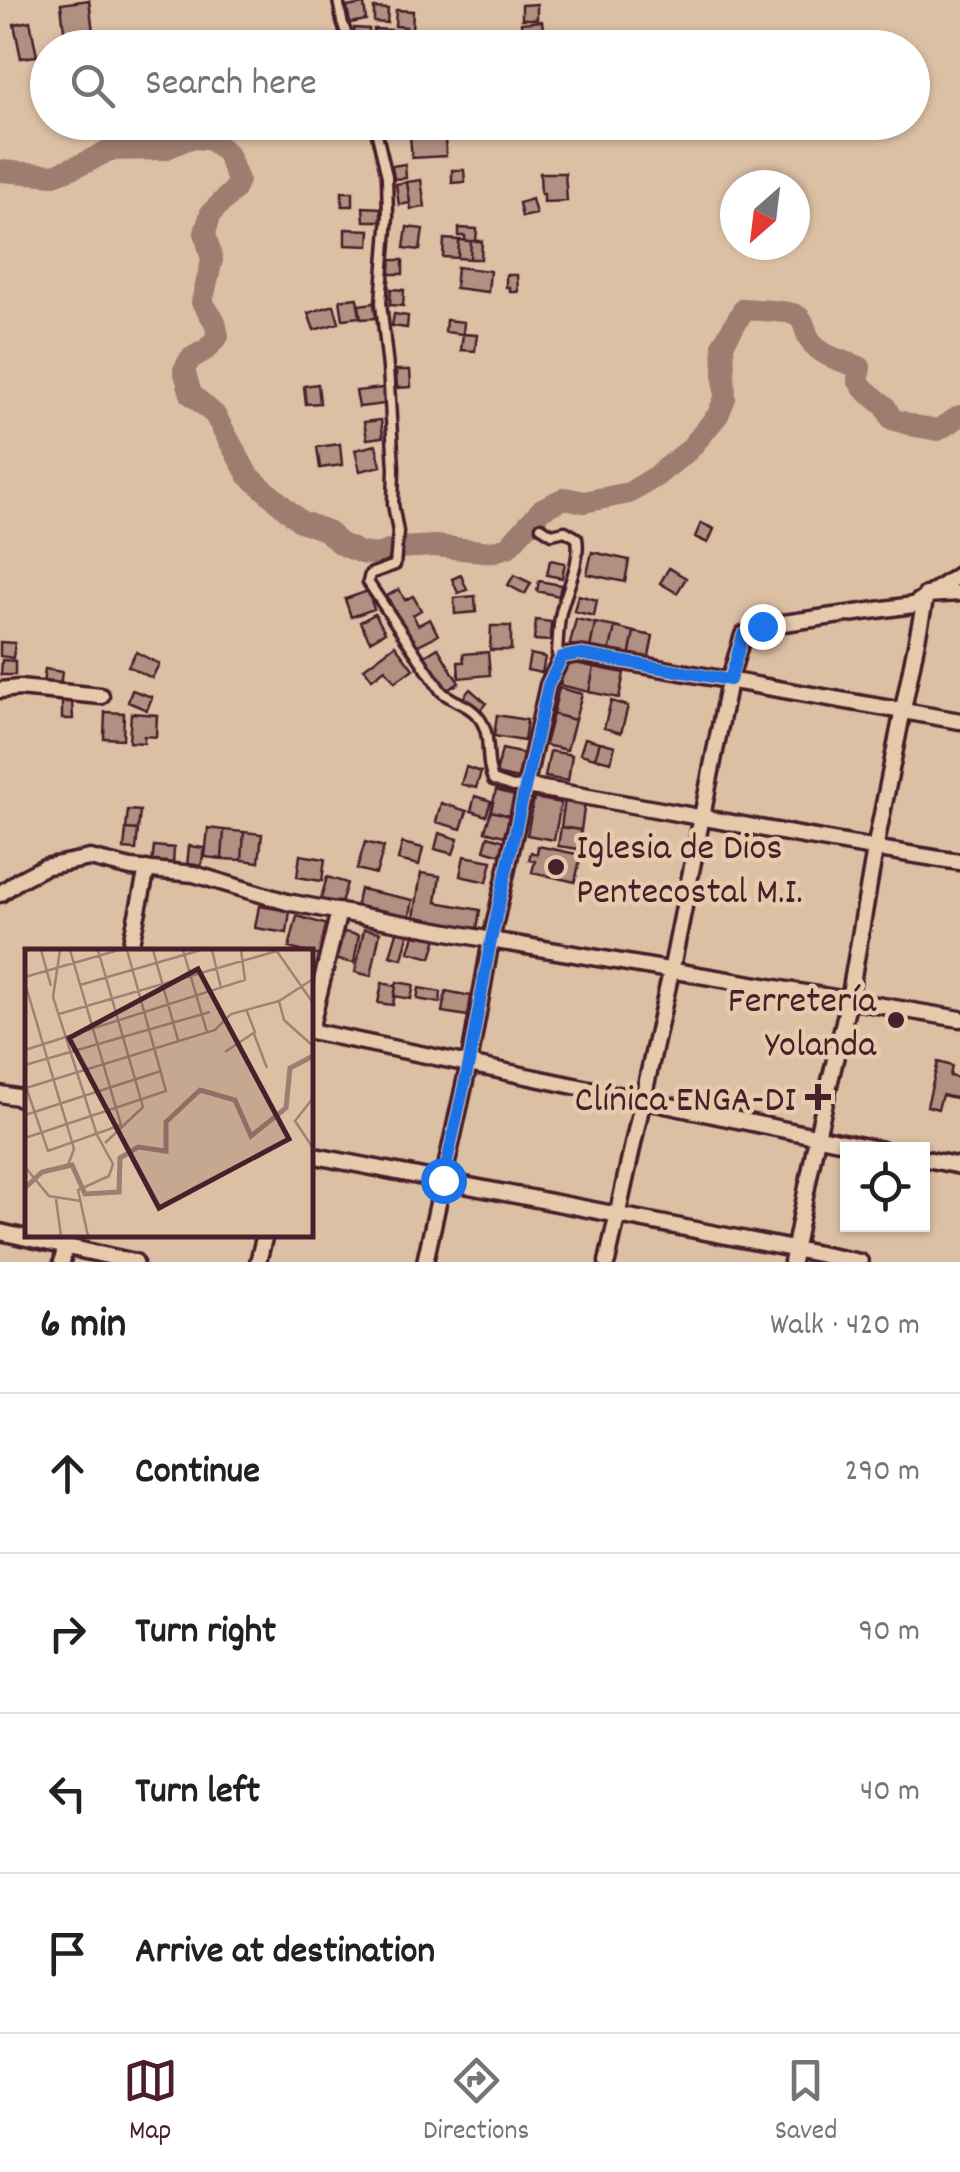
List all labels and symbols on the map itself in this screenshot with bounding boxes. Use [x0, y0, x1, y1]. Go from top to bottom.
north arrow [720, 170, 810, 260]
route end [740, 604, 786, 650]
place label: Iglesia de Dios Pentecostal M.I. [576, 823, 803, 922]
marker: Iglesia de Dios Pentecostal M.I. [545, 856, 567, 878]
inset map [25, 949, 312, 1237]
place label: Ferretería Yolanda [728, 976, 877, 1075]
marker: Ferretería Yolanda [885, 1009, 907, 1031]
place label: Clínica ENGA-DI [575, 1075, 796, 1130]
marker: Clínica ENGA-DI [805, 1084, 831, 1110]
route start [421, 1158, 467, 1204]

